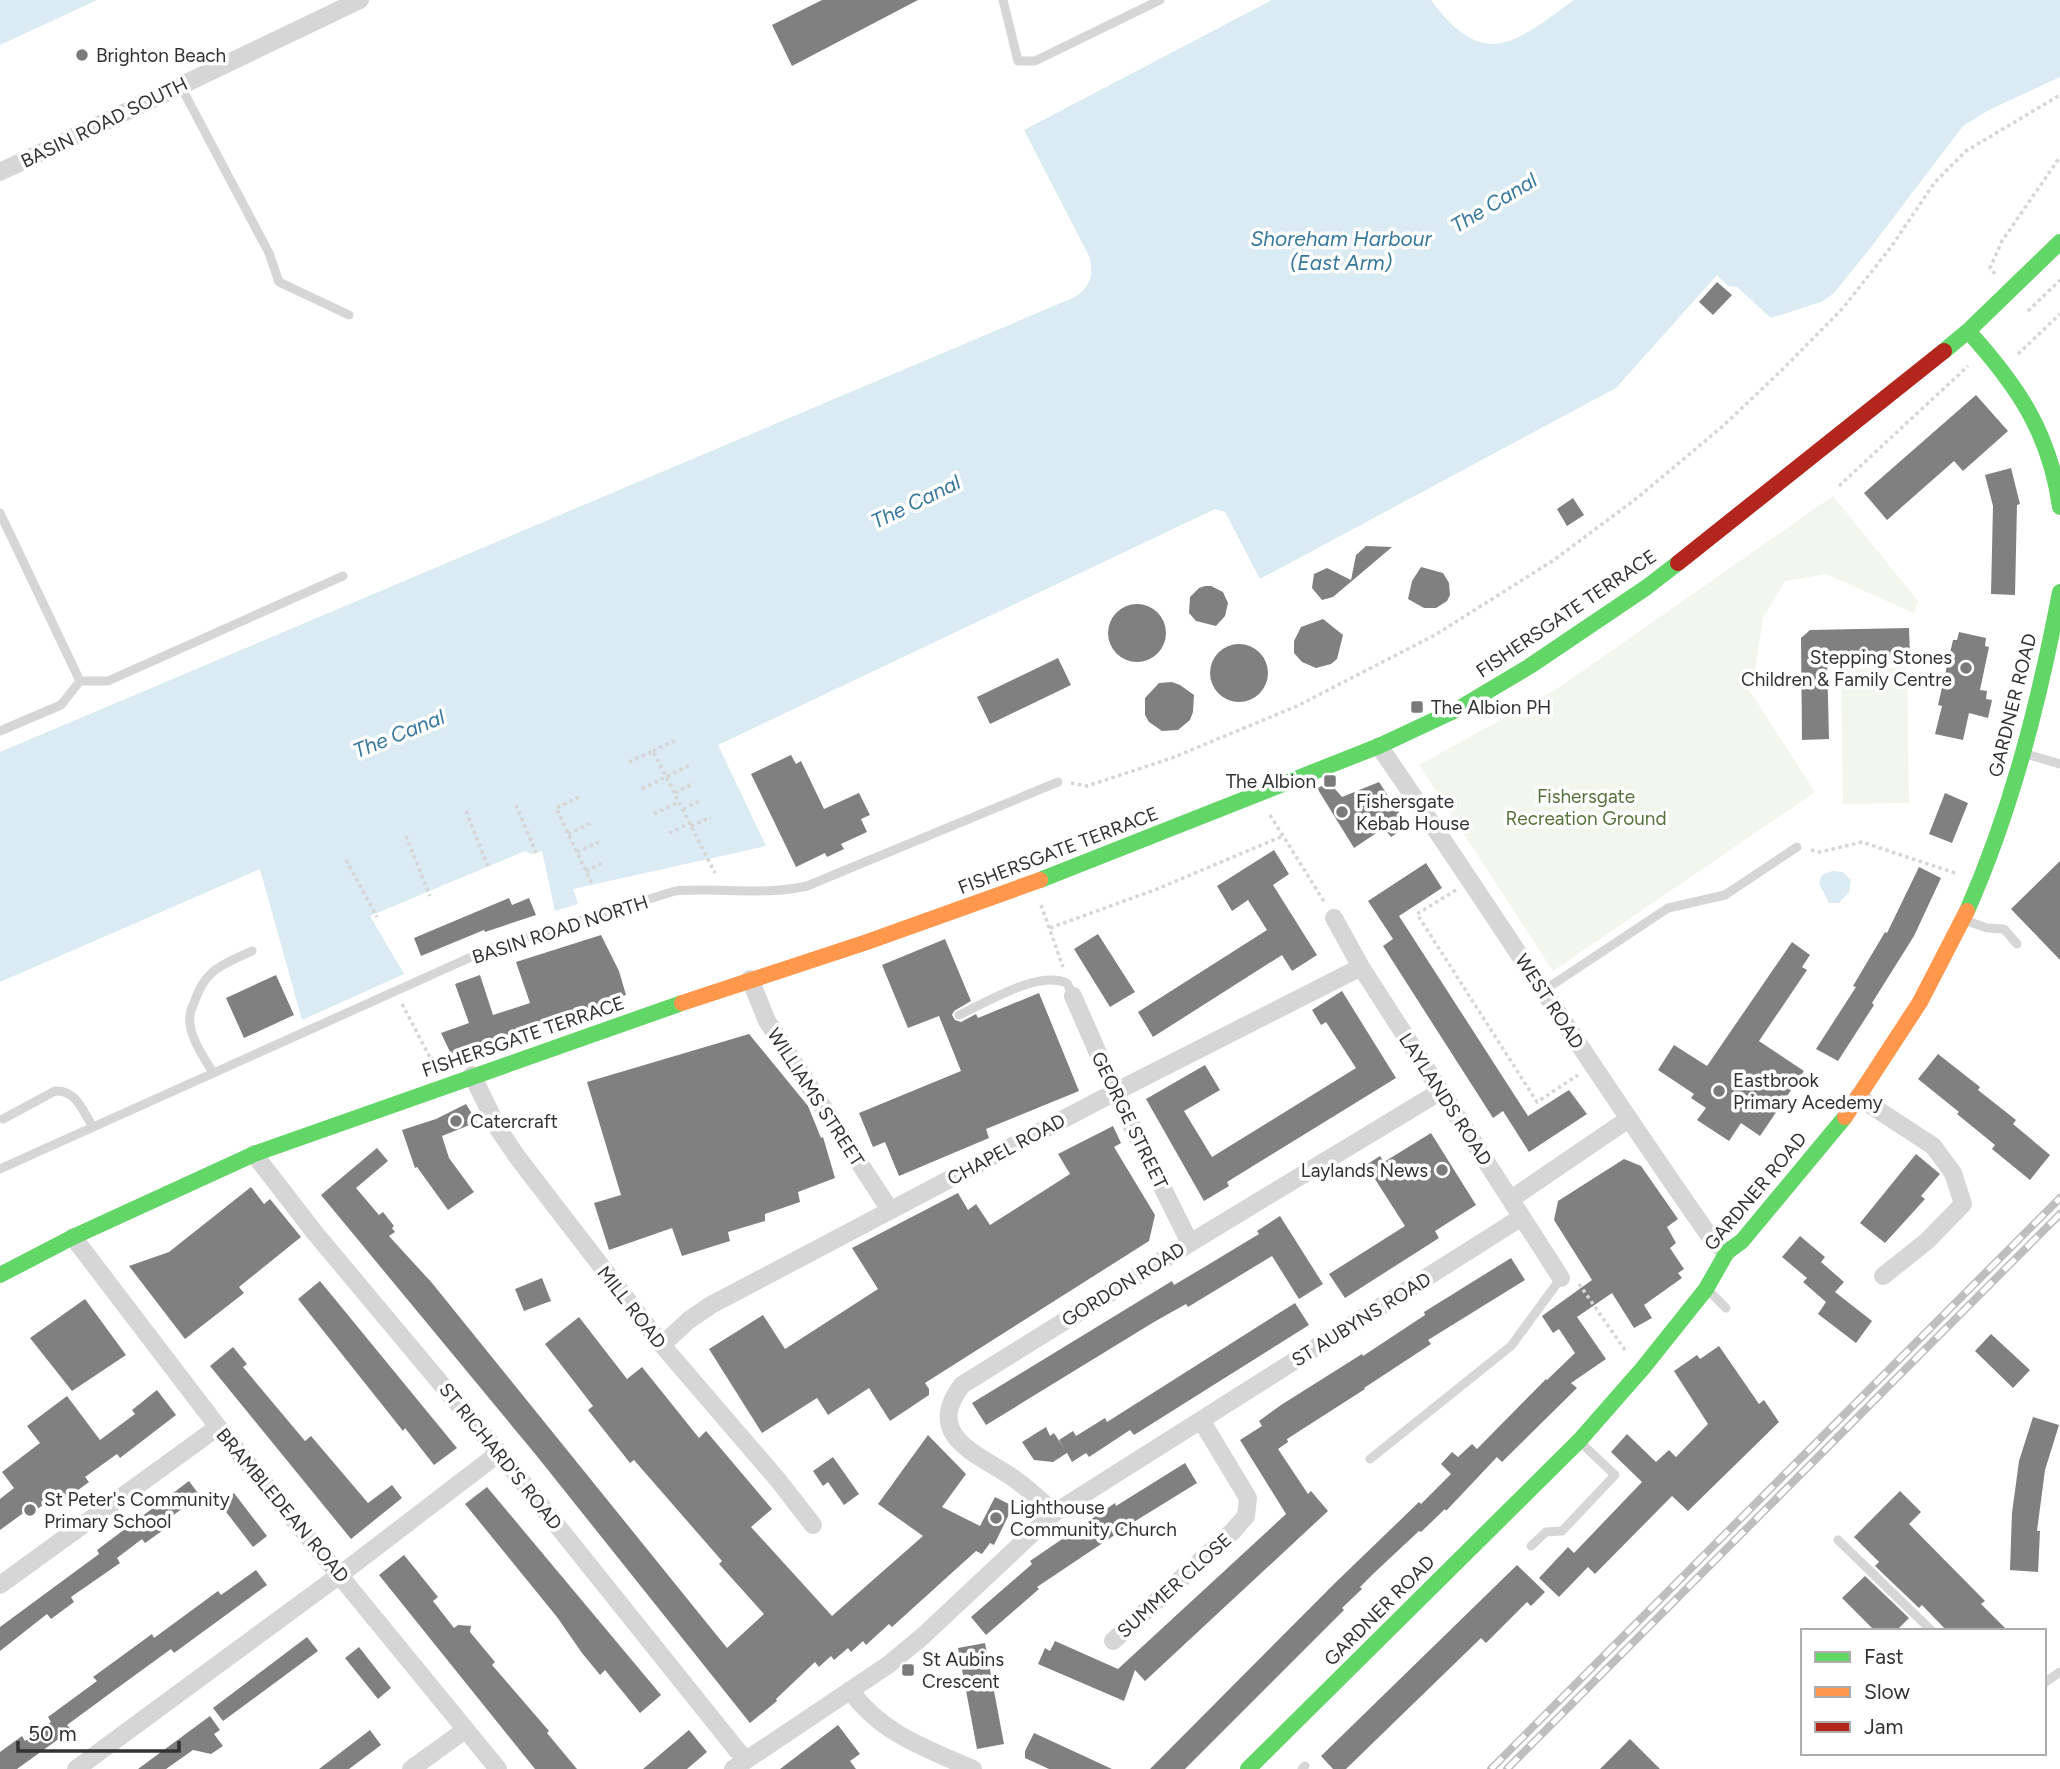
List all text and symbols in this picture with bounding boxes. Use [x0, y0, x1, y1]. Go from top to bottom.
place label: Brighton Beach [96, 44, 226, 67]
marker: Brighton Beach [74, 47, 90, 63]
street label: BASIN ROAD SOUTH [17, 72, 191, 173]
water label: The Canal [1446, 167, 1542, 238]
water label: Shoreham Harbour (East Arm) [1250, 226, 1432, 275]
water label: The Canal [867, 469, 965, 534]
street label: FISHERSGATE TERRACE [1472, 544, 1661, 682]
street label: GARDNER ROAD [1984, 631, 2041, 779]
place label: Stepping Stones Children & Family Centre [1741, 646, 1952, 691]
marker: Stepping Stones Children & Family Centre [1958, 660, 1974, 676]
place label: The Albion PH [1431, 696, 1551, 719]
marker: The Albion PH [1409, 699, 1425, 715]
water label: The Canal [350, 704, 448, 763]
place label: The Albion [1226, 770, 1316, 793]
marker: The Albion [1322, 773, 1338, 789]
park label: Fishersgate Recreation Ground [1505, 785, 1667, 830]
place label: Fishersgate Kebab House [1356, 790, 1470, 835]
street label: FISHERSGATE TERRACE [955, 802, 1162, 899]
marker: Fishersgate Kebab House [1334, 804, 1350, 820]
street label: BASIN ROAD NORTH [469, 890, 651, 969]
street label: WEST ROAD [1510, 949, 1589, 1053]
street label: FISHERSGATE TERRACE [419, 991, 627, 1082]
street label: WILLIAMS STREET [762, 1024, 869, 1171]
street label: LAYLANDS ROAD [1394, 1029, 1497, 1170]
street label: GEORGE STREET [1086, 1048, 1173, 1193]
place label: Eastbrook Primary Acedemy [1733, 1069, 1883, 1114]
marker: Eastbrook Primary Acedemy [1711, 1083, 1727, 1099]
street label: CHAPEL ROAD [943, 1109, 1069, 1190]
place label: Catercraft [470, 1110, 558, 1133]
marker: Catercraft [448, 1113, 464, 1129]
street label: GARDNER ROAD [1699, 1128, 1812, 1255]
place label: Laylands News [1301, 1159, 1428, 1182]
marker: Laylands News [1434, 1162, 1450, 1178]
street label: GORDON ROAD [1057, 1237, 1189, 1332]
street label: MILL ROAD [592, 1262, 671, 1353]
street label: ST AUBYNS ROAD [1287, 1267, 1435, 1372]
street label: ST RICHARD'S ROAD [434, 1378, 567, 1534]
street label: BRAMBLEDEAN ROAD [211, 1423, 354, 1587]
place label: St Peter's Community Primary School [44, 1488, 230, 1533]
place label: Lighthouse Community Church [1010, 1496, 1177, 1541]
marker: St Peter's Community Primary School [22, 1502, 38, 1518]
marker: Lighthouse Community Church [988, 1510, 1004, 1526]
street label: SUMMER CLOSE [1112, 1528, 1236, 1643]
street label: GARDNER ROAD [1319, 1550, 1440, 1671]
legend [1801, 1629, 2046, 1755]
text: Fast [1864, 1644, 1904, 1669]
place label: St Aubins Crescent [922, 1648, 1004, 1693]
marker: St Aubins Crescent [900, 1662, 916, 1678]
text: Slow [1864, 1679, 1910, 1704]
scale bar [18, 1710, 178, 1754]
text: Jam [1864, 1714, 1903, 1739]
text: 50 m [28, 1721, 77, 1746]

